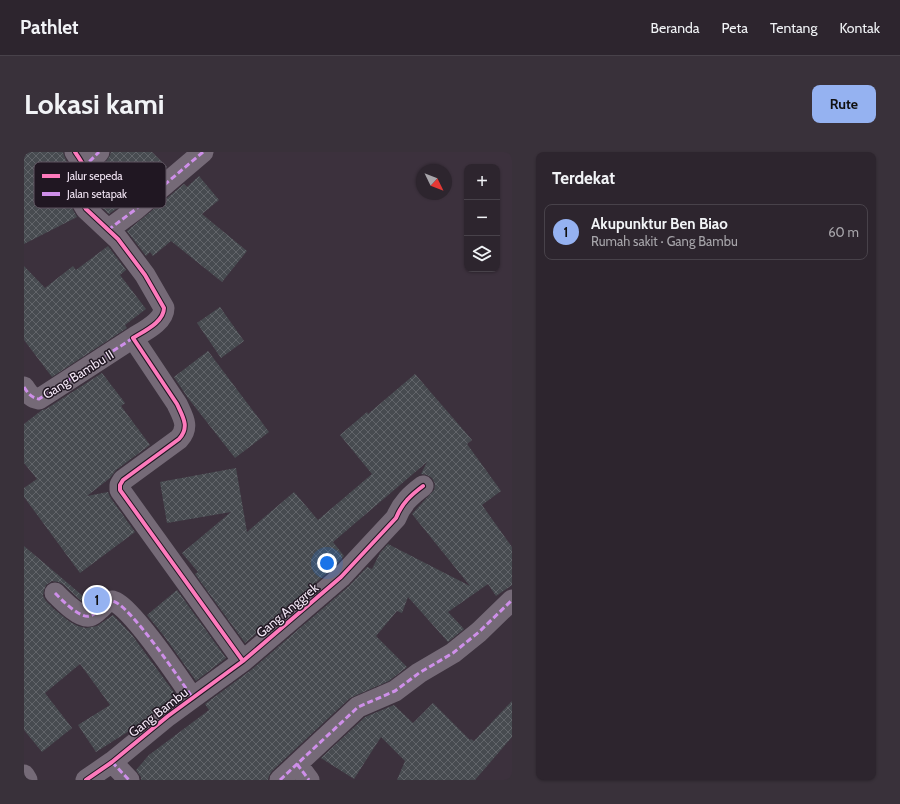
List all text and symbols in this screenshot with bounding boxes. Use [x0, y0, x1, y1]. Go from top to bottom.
text: Pathlet [20, 16, 79, 39]
text: Beranda [651, 19, 700, 37]
text: Peta [722, 19, 748, 37]
text: Tentang [770, 19, 817, 37]
text: Kontak [839, 19, 880, 37]
button: Rute [812, 85, 876, 123]
text: Lokasi kami [24, 87, 164, 121]
legend [34, 162, 166, 208]
north arrow [416, 164, 452, 200]
map controls [464, 164, 500, 272]
button: + [464, 164, 500, 200]
text: Terdekat [552, 168, 615, 188]
text: Jalur sepeda [66, 169, 123, 183]
text: Jalan setapak [66, 187, 127, 201]
button: − [464, 200, 500, 236]
text: Akupunktur Ben Biao [591, 215, 728, 233]
text: 1 [564, 224, 568, 240]
text: 60 m [828, 224, 859, 240]
text: Rumah sakit · Gang Bambu [591, 233, 738, 249]
button: layers [464, 236, 500, 272]
street label: Gang Bambu II [40, 346, 116, 402]
your location [317, 553, 337, 573]
street label: Gang Anggrek [253, 579, 321, 641]
pin: 1 [84, 585, 110, 615]
street label: Gang Bambu [125, 684, 191, 740]

